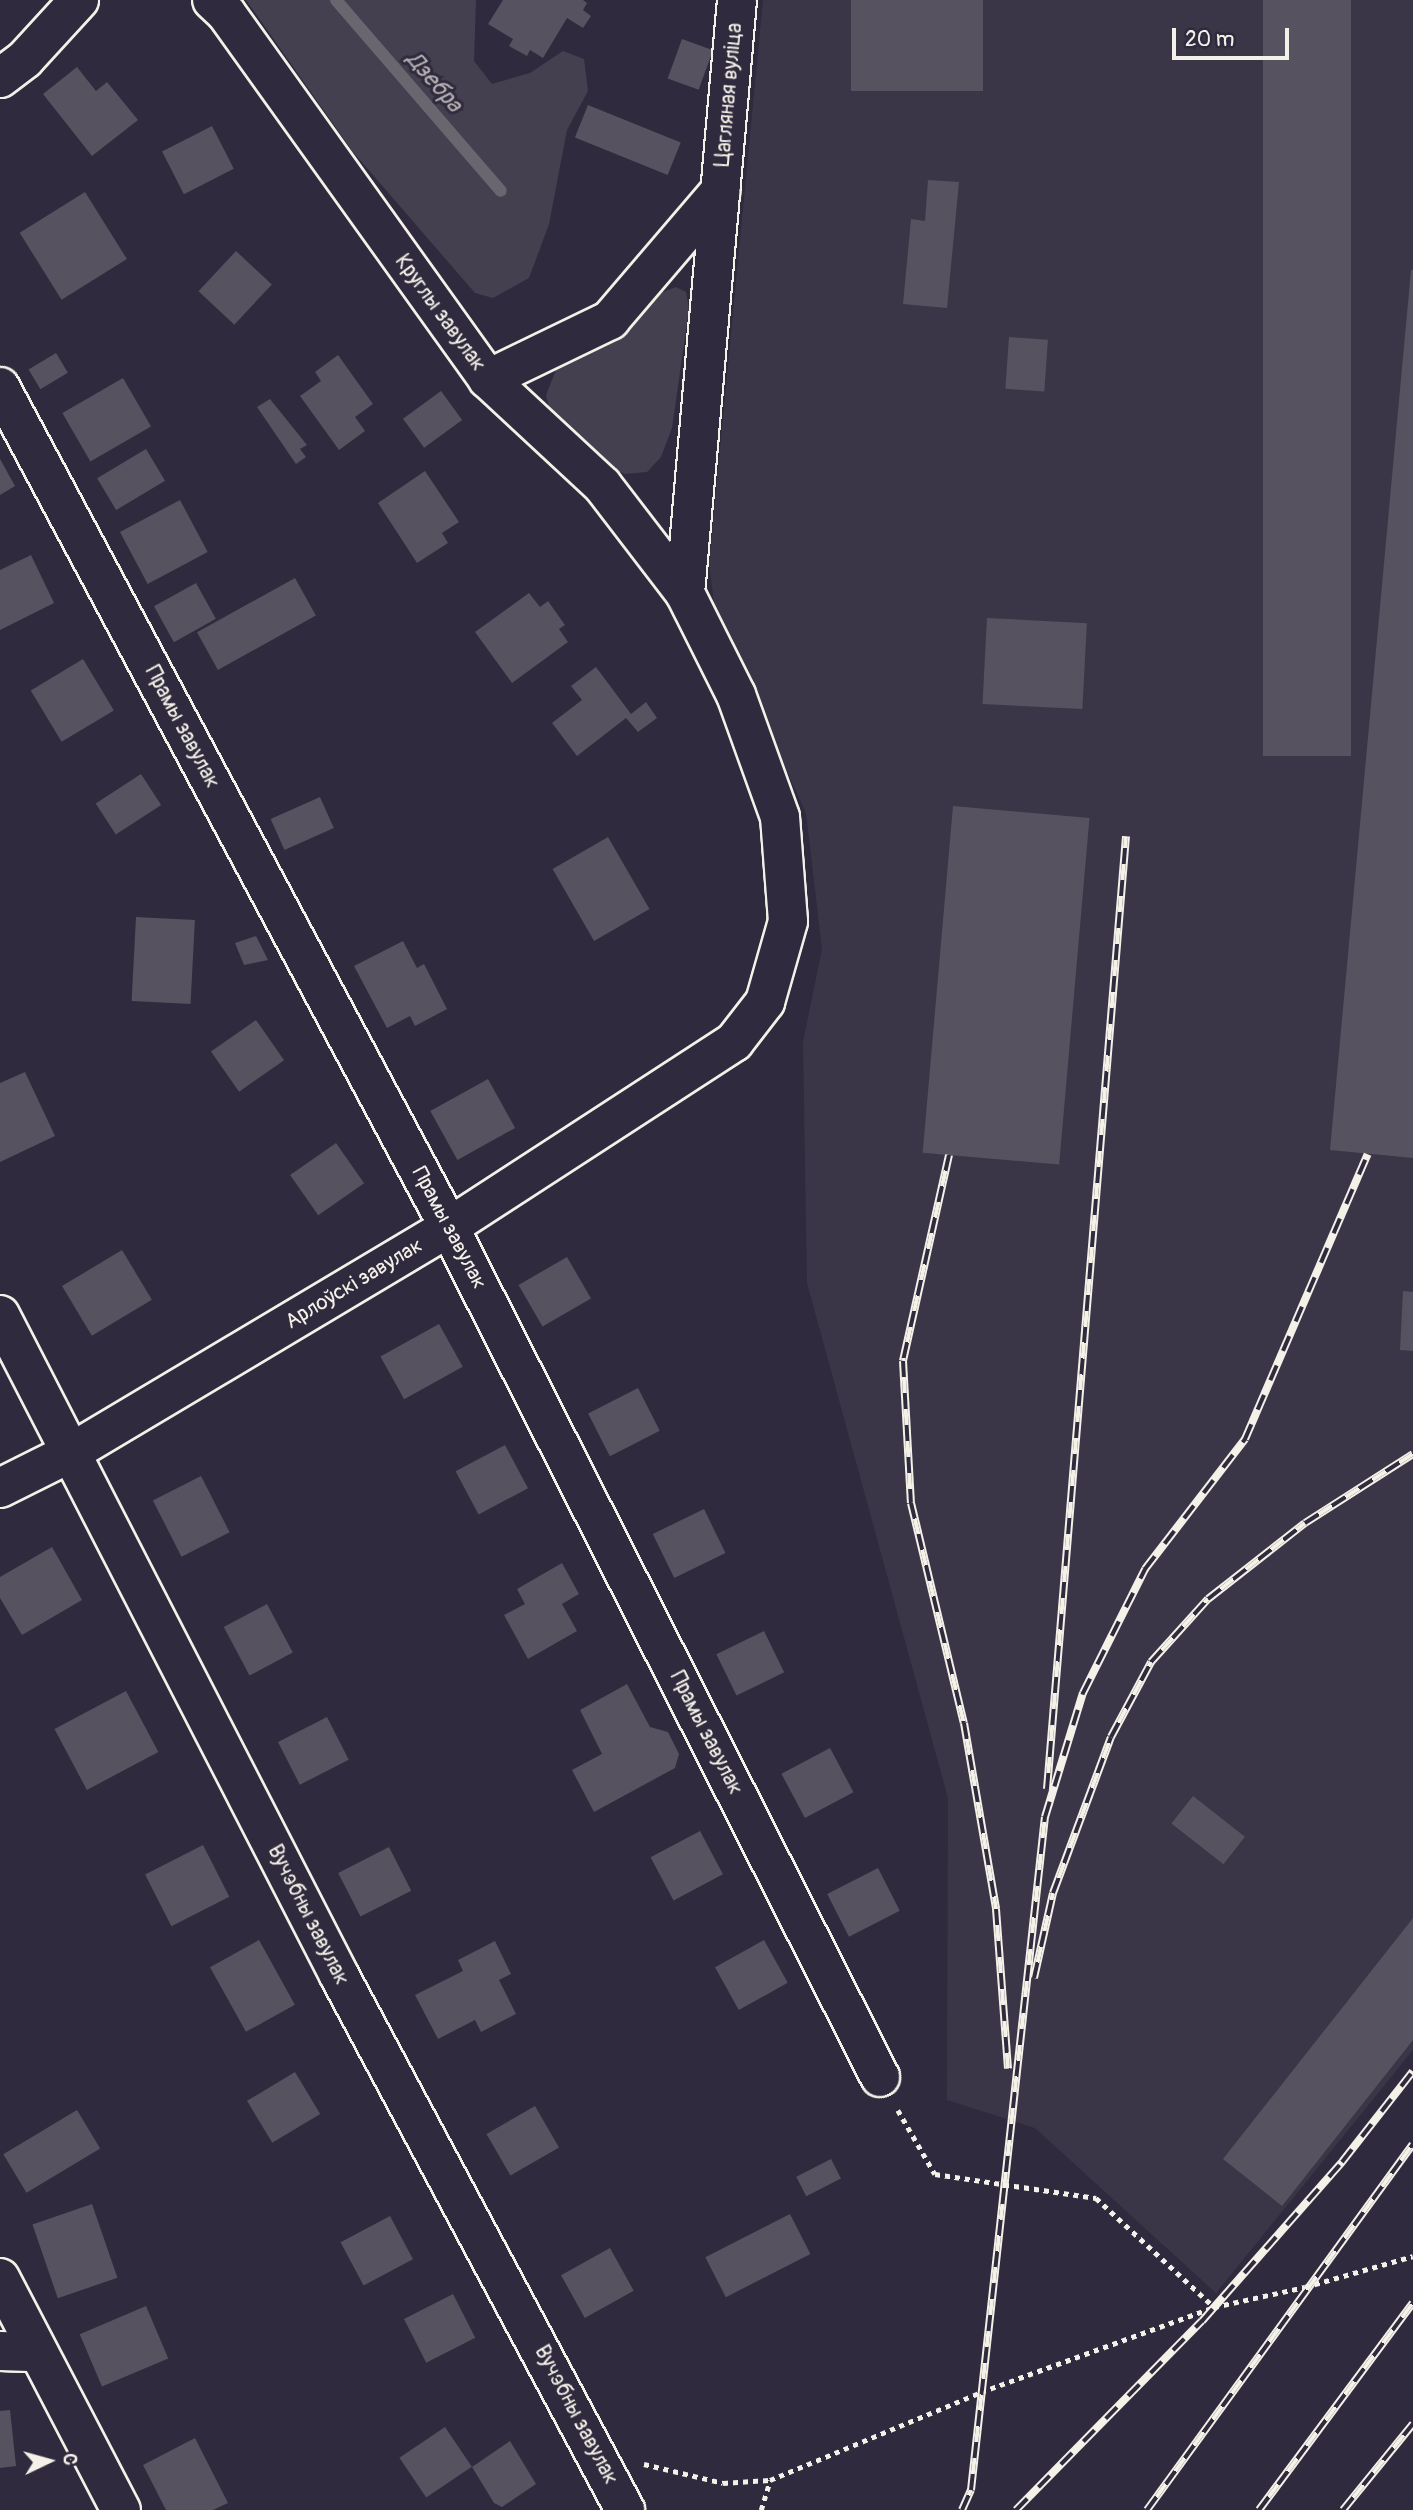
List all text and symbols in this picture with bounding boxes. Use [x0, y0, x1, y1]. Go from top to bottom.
scale bar [1175, 14, 1292, 58]
street label: Цагляная вуліца [710, 22, 748, 168]
text: 20 m [1185, 26, 1234, 53]
water label: Дзебра [400, 46, 468, 118]
street label: Круглы завулак [389, 250, 491, 376]
street label: Прамы завулак [139, 661, 225, 793]
street label: Прамы завулак [406, 1162, 492, 1294]
street label: Арлоўскі завулак [281, 1233, 427, 1335]
street label: Прамы завулак [664, 1667, 748, 1799]
street label: Вучэбны завулак [262, 1841, 354, 1989]
street label: Вучэбны завулак [529, 2341, 623, 2489]
north arrow [14, 2426, 84, 2496]
text: С [57, 2452, 82, 2466]

